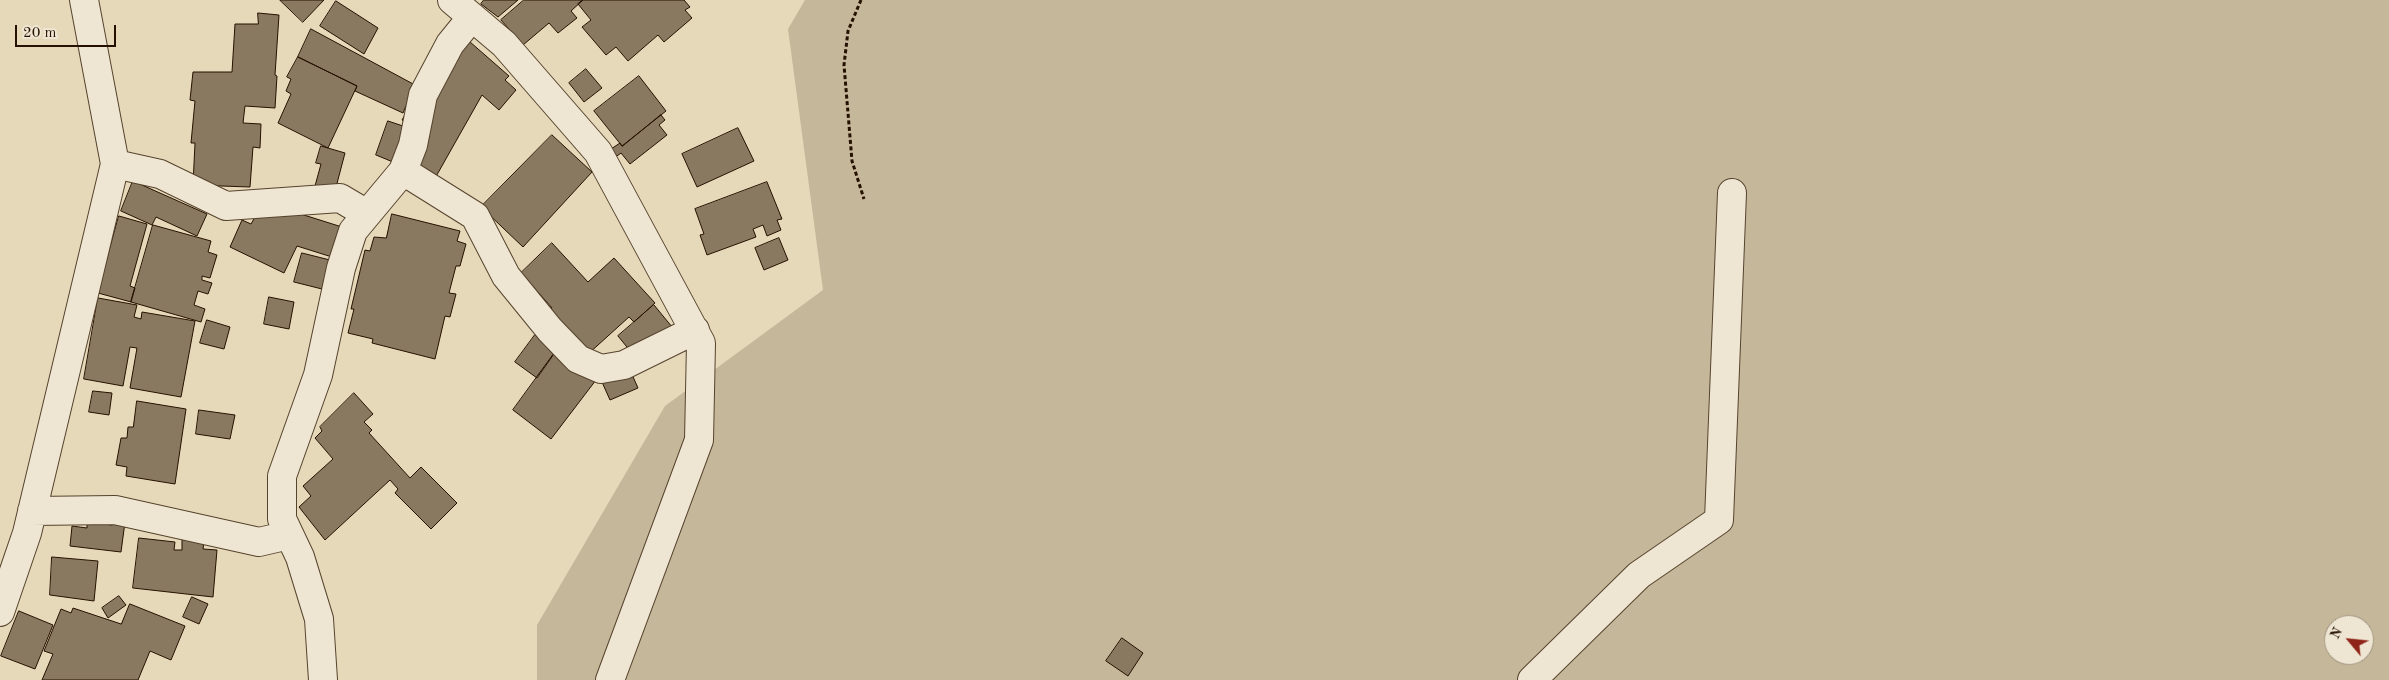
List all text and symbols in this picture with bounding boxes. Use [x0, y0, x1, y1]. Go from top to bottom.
scale bar [18, 15, 119, 47]
text: 20 m [23, 26, 57, 41]
north arrow [2324, 615, 2374, 665]
text: N [2328, 625, 2345, 641]

